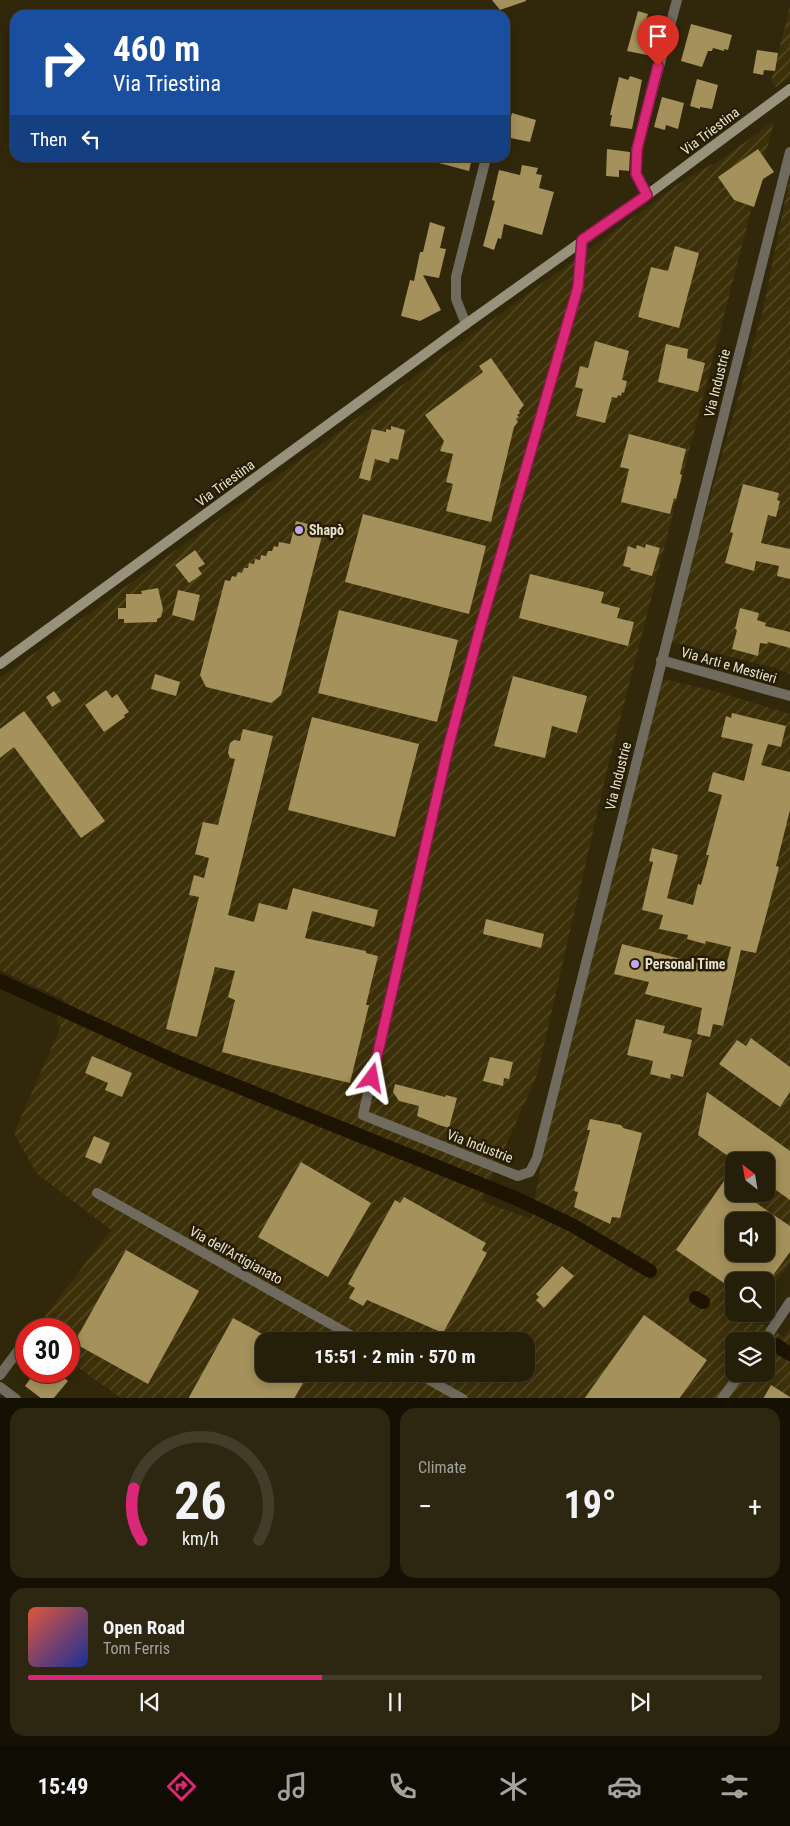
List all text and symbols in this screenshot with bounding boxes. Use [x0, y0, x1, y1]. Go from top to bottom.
pin [637, 15, 679, 66]
icon: arrive [644, 22, 672, 50]
text: 460 m [113, 29, 200, 70]
icon: right [30, 30, 95, 95]
text: Via Triestina [113, 71, 221, 96]
street label: Via Triestina [678, 104, 742, 158]
icon: left [77, 125, 105, 153]
text: Then [30, 128, 67, 151]
street label: Via Industrie [701, 347, 733, 419]
street label: Via Triestina [192, 456, 258, 510]
place label: Shapò [309, 522, 344, 538]
marker: Shapò [293, 524, 305, 536]
street label: Via Arti e Mestieri [679, 644, 779, 686]
street label: Via Industrie [602, 740, 634, 812]
place label: Personal Time [645, 956, 726, 972]
marker: Personal Time [629, 958, 641, 970]
position arrow [345, 1051, 397, 1103]
street label: Via Industrie [445, 1126, 516, 1166]
north arrow [725, 1152, 775, 1202]
map controls [725, 1152, 775, 1382]
button: sound [725, 1212, 775, 1262]
street label: Via dell'Artigianato [187, 1223, 285, 1287]
button: search [725, 1272, 775, 1322]
speed limit sign: 30 [15, 1318, 80, 1383]
button: layers [725, 1332, 775, 1382]
text: 15:51 · 2 min · 570 m [314, 1345, 476, 1368]
text: Climate [418, 1458, 466, 1477]
text: 26 [174, 1471, 226, 1532]
text: 19° [563, 1483, 617, 1527]
text: − [418, 1490, 432, 1523]
text: + [748, 1490, 762, 1523]
text: km/h [182, 1528, 218, 1549]
text: Open Road [103, 1616, 185, 1639]
text: Tom Ferris [103, 1639, 170, 1658]
icon: previous [136, 1688, 164, 1716]
icon: pause [381, 1688, 409, 1716]
icon: next [626, 1688, 654, 1716]
icon: directions [164, 1769, 199, 1804]
icon: music [275, 1769, 310, 1804]
icon: phone [385, 1769, 420, 1804]
icon: climate [496, 1769, 531, 1804]
icon: car [607, 1769, 642, 1804]
icon: filters [717, 1769, 752, 1804]
text: 15:49 [38, 1774, 88, 1799]

